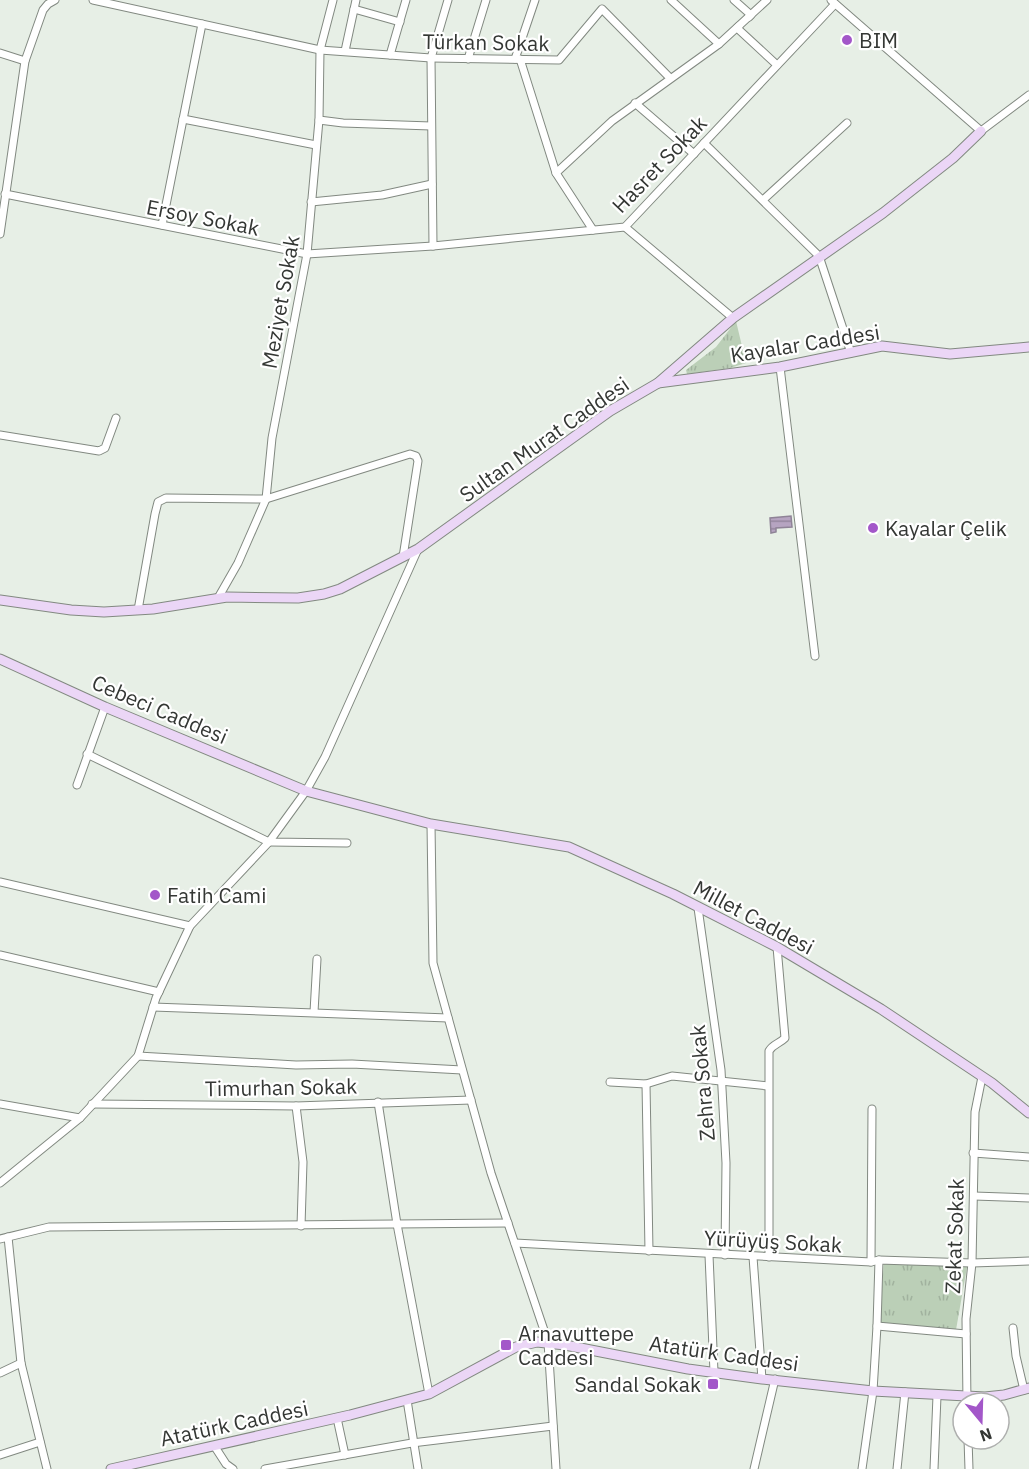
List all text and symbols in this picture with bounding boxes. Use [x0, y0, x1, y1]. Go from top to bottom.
place label: BIM [859, 26, 898, 54]
street label: Türkan Sokak [422, 27, 550, 57]
marker: BIM [840, 33, 854, 47]
street label: Hasret Sokak [606, 109, 712, 219]
street label: Ersoy Sokak [144, 192, 262, 242]
street label: Meziyet Sokak [254, 233, 306, 371]
street label: Kayalar Caddesi [728, 317, 882, 369]
street label: Sultan Murat Caddesi [454, 370, 634, 508]
place label: Kayalar Çelik [885, 514, 1007, 542]
marker: Kayalar Çelik [866, 521, 880, 535]
street label: Cebeci Caddesi [88, 668, 232, 750]
street label: Millet Caddesi [689, 873, 819, 961]
place label: Fatih Cami [167, 881, 266, 909]
marker: Fatih Cami [148, 888, 162, 902]
street label: Zehra Sokak [683, 1024, 721, 1142]
street label: Timurhan Sokak [205, 1072, 357, 1102]
street label: Zekat Sokak [938, 1178, 970, 1294]
street label: Yürüyüş Sokak [703, 1223, 843, 1259]
place label: Arnavuttepe Caddesi [518, 1319, 634, 1371]
street label: Atatürk Caddesi [647, 1329, 801, 1377]
marker: Arnavuttepe Caddesi [499, 1338, 513, 1352]
place label: Sandal Sokak [574, 1370, 701, 1398]
marker: Sandal Sokak [706, 1377, 720, 1391]
north arrow [951, 1391, 1011, 1451]
street label: Atatürk Caddesi [157, 1394, 311, 1452]
text: N [977, 1424, 995, 1447]

